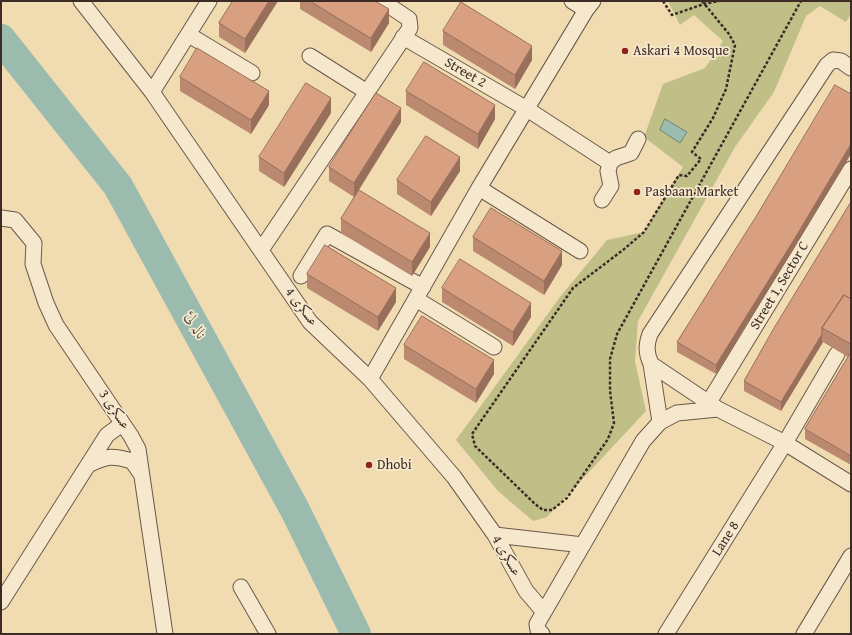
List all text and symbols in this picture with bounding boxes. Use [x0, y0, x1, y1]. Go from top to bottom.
place label: Askari 4 Mosque [633, 43, 729, 59]
marker: Askari 4 Mosque [620, 46, 630, 56]
street label: Street 2 [441, 54, 489, 92]
place label: Pasbaan Market [645, 184, 738, 200]
marker: Pasbaan Market [632, 187, 642, 197]
street label: Street 1, Sector C [747, 239, 813, 333]
street label: عسکری 4 [281, 284, 321, 330]
water label: نالہ لئ [180, 309, 210, 343]
street label: عسکری 3 [95, 387, 133, 433]
place label: Dhobi [377, 457, 412, 473]
marker: Dhobi [364, 460, 374, 470]
street label: Lane 8 [709, 519, 743, 559]
street label: عسکری 4 [488, 533, 524, 579]

